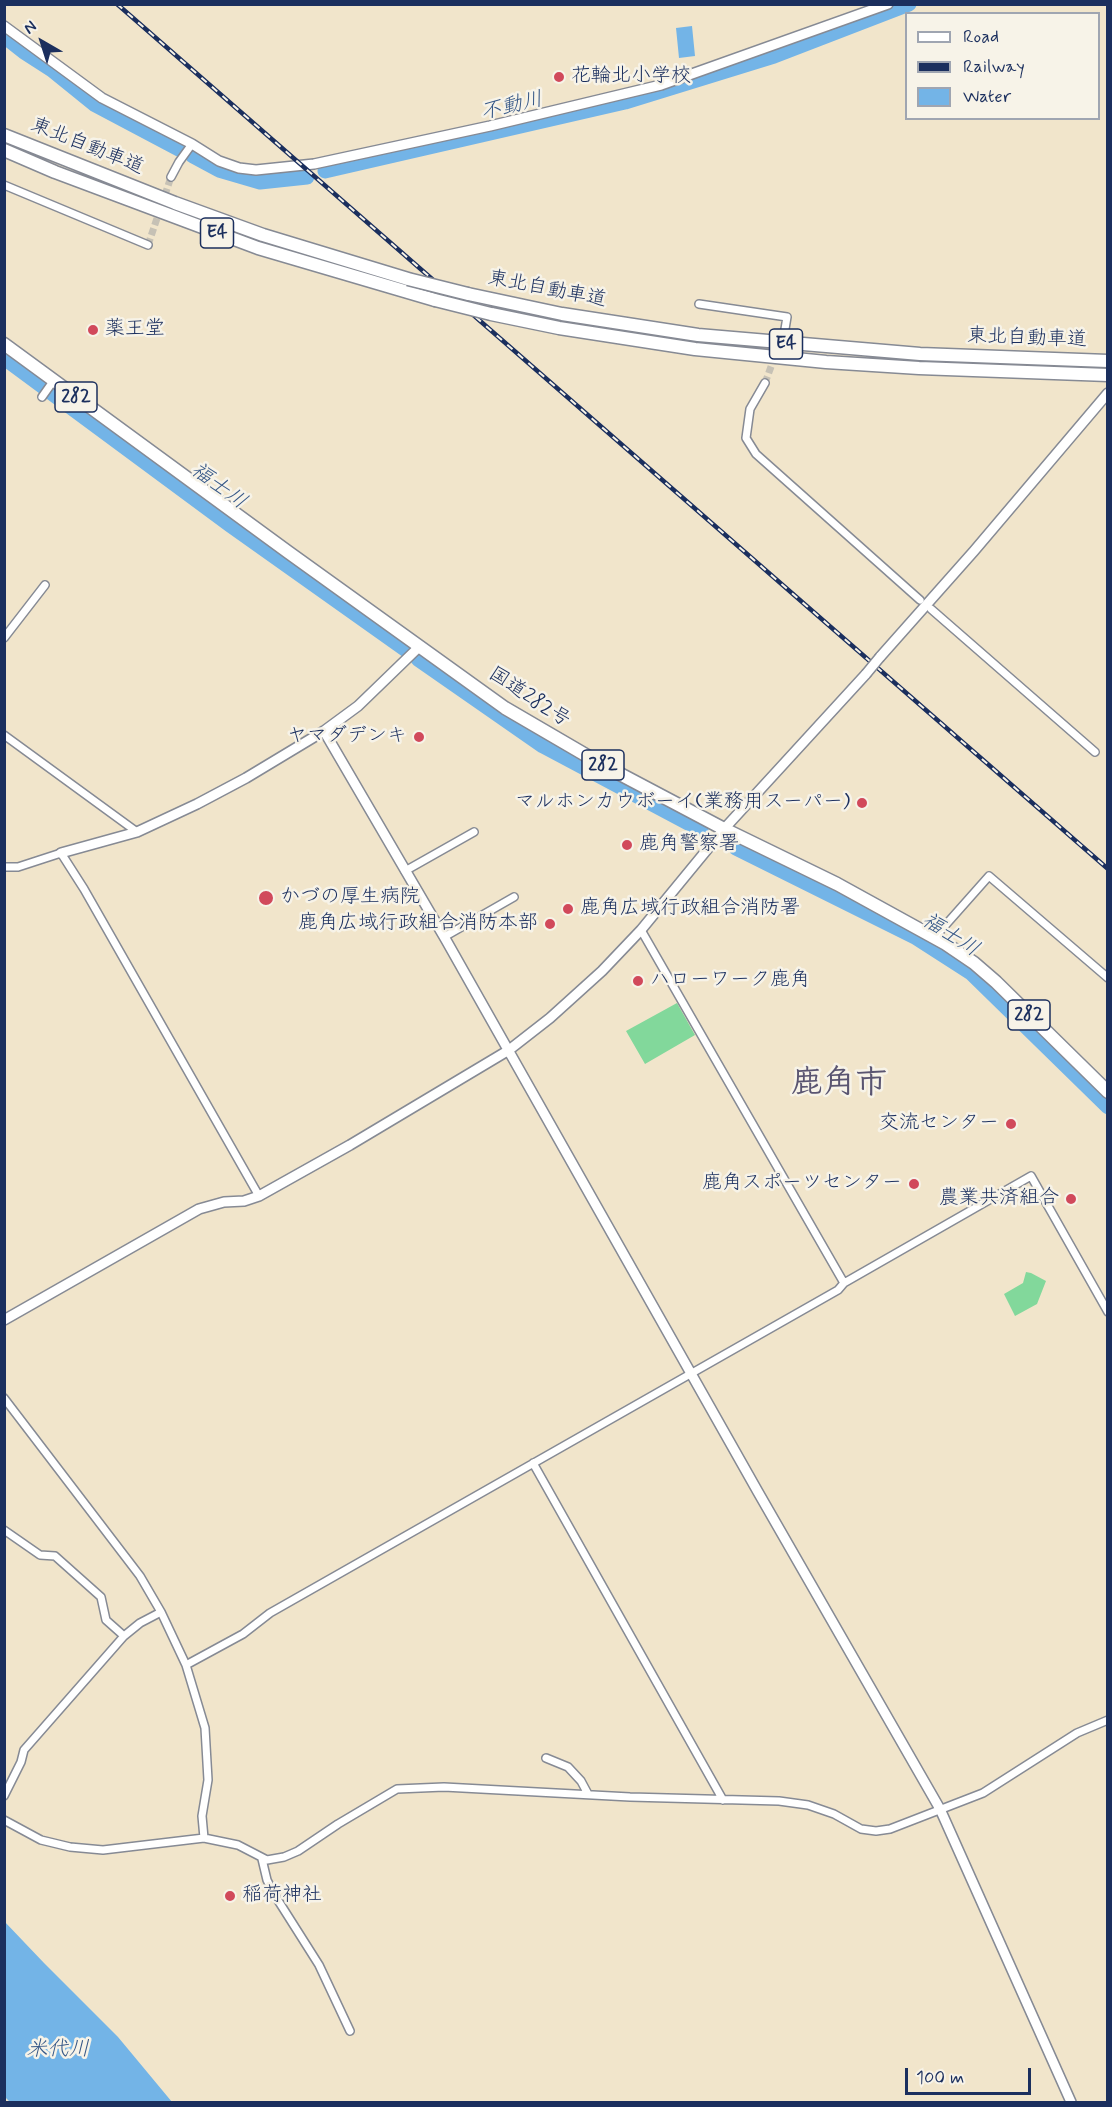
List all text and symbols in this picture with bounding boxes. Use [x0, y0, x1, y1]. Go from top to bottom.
north arrow [12, 12, 72, 72]
legend [905, 12, 1100, 120]
text: N [20, 16, 41, 39]
text: Road [963, 25, 999, 49]
text: Railway [963, 55, 1025, 79]
place label: 花輪北小学校 [571, 65, 691, 89]
marker: 花輪北小学校 [552, 70, 566, 84]
text: Water [963, 85, 1011, 109]
water label: 不動川 [478, 88, 546, 126]
street label: 東北自動車道 [27, 113, 147, 181]
road number: E4 [200, 218, 234, 248]
street label: 東北自動車道 [486, 267, 608, 313]
place label: 薬王堂 [105, 318, 165, 342]
marker: 薬王堂 [86, 323, 100, 337]
street label: 東北自動車道 [967, 325, 1087, 353]
road number: E4 [770, 329, 802, 359]
road number: 282 [55, 382, 97, 412]
water label: 福士川 [185, 458, 251, 516]
street label: 国道282号 [484, 663, 574, 733]
place label: ヤマダデンキ [287, 725, 407, 749]
marker: ヤマダデンキ [412, 730, 426, 744]
road number: 282 [582, 750, 624, 780]
place label: マルホンカウボーイ(業務用スーパー) [515, 791, 850, 815]
marker: マルホンカウボーイ(業務用スーパー) [855, 796, 869, 810]
place label: 鹿角警察署 [639, 833, 739, 857]
marker: 鹿角警察署 [620, 838, 634, 852]
place label: かづの厚生病院 [280, 886, 420, 910]
marker: かづの厚生病院 [257, 889, 275, 907]
place label: 鹿角広域行政組合消防署 [580, 897, 800, 921]
marker: 鹿角広域行政組合消防署 [561, 902, 575, 916]
water label: 福士川 [917, 909, 983, 963]
place label: 鹿角広域行政組合消防本部 [298, 912, 538, 936]
marker: 鹿角広域行政組合消防本部 [543, 917, 557, 931]
place label: ハローワーク鹿角 [650, 969, 810, 993]
marker: ハローワーク鹿角 [631, 974, 645, 988]
road number: 282 [1008, 1000, 1050, 1030]
district label: 鹿角市 [791, 1066, 887, 1104]
place label: 交流センター [879, 1112, 999, 1136]
marker: 交流センター [1004, 1117, 1018, 1131]
place label: 鹿角スポーツセンター [702, 1172, 902, 1196]
marker: 鹿角スポーツセンター [907, 1177, 921, 1191]
place label: 農業共済組合 [939, 1187, 1059, 1211]
marker: 農業共済組合 [1064, 1192, 1078, 1206]
place label: 稲荷神社 [242, 1884, 322, 1908]
marker: 稲荷神社 [223, 1889, 237, 1903]
water label: 米代川 [27, 2038, 89, 2064]
scale bar [908, 2056, 1034, 2094]
text: 100 m [916, 2066, 964, 2090]

